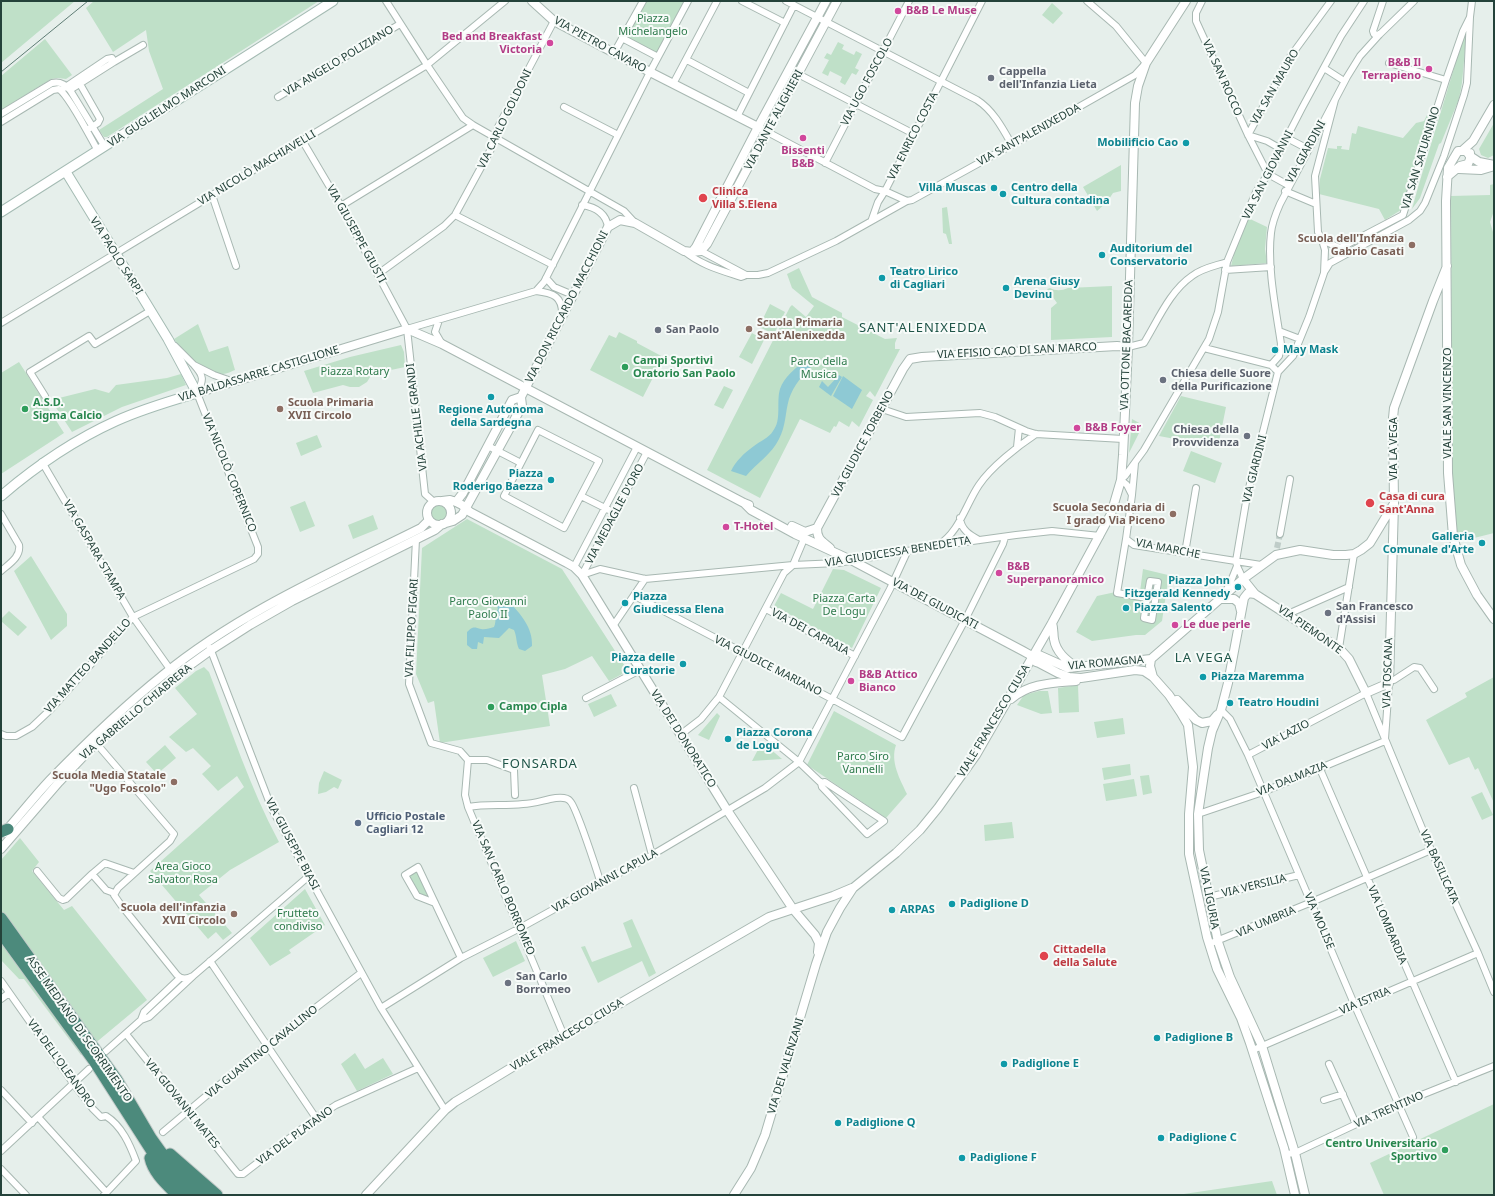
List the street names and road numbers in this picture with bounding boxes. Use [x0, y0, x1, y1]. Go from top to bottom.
street label: VIA PIETRO CAVARO [552, 14, 648, 76]
street label: VIA ANGELO POLIZIANO [282, 23, 396, 99]
street label: VIA UGO FOSCOLO [838, 36, 896, 128]
street label: VIA SAN ROCCO [1199, 38, 1245, 118]
street label: VIA SAN MAURO [1248, 47, 1302, 127]
street label: VIA GUGLIELMO MARCONI [105, 64, 229, 150]
street label: VIA CARLO GOLDONI [475, 67, 535, 171]
street label: VIA DANTE ALIGHIERI [742, 68, 806, 172]
street label: VIA ENRICO COSTA [885, 90, 941, 182]
street label: VIA SANT'ALENIXEDDA [975, 101, 1083, 169]
street label: VIA SAN SATURNINO [1399, 105, 1443, 211]
street label: VIA GIARDINI [1283, 118, 1329, 186]
street label: VIA NICOLÒ MACHIAVELLI [196, 128, 318, 208]
street label: VIA SAN GIOVANNI [1240, 128, 1296, 222]
street label: VIA GIUSEPPE GIUSTI [324, 183, 388, 285]
street label: VIA PAOLO SARPI [87, 215, 145, 297]
street label: VIA DON RICCARDO MACCHIONI [523, 229, 611, 385]
street label: VIA OTTONE BACAREDDA [1118, 280, 1136, 410]
street label: VIA EFISIO CAO DI SAN MARCO [937, 340, 1097, 362]
street label: VIA BALDASSARRE CASTIGLIONE [177, 343, 341, 405]
street label: VIALE SAN VINCENZO [1441, 347, 1455, 459]
street label: VIA ACHILLE GRANDI [404, 362, 430, 472]
street label: VIA GIUDICE TORBENO [829, 388, 897, 500]
street label: VIA NICOLÒ COPERNICO [199, 412, 259, 534]
street label: VIA LA VEGA [1387, 417, 1401, 481]
street label: VIA GIARDINI [1240, 434, 1270, 504]
street label: VIA MEDAGLIE D'ORO [583, 461, 647, 567]
street label: VIA GASPARA STAMPA [60, 498, 128, 602]
street label: VIA GIUDICESSA BENEDETTA [824, 534, 972, 570]
street label: VIA MARCHE [1135, 536, 1201, 562]
street label: VIA DEI GIUDICATI [890, 576, 980, 632]
street label: VIA FILIPPO FIGARI [403, 578, 421, 678]
street label: VIA PIEMONTE [1275, 603, 1345, 657]
street label: VIA DEI CAPRAIA [769, 606, 851, 658]
street label: VIA MATTEO BANDELLO [42, 616, 134, 716]
street label: VIA GIUDICE MARIANO [712, 633, 824, 699]
street label: VIA TOSCANA [1380, 638, 1396, 708]
street label: VIA ROMAGNA [1068, 653, 1144, 673]
street label: VIA GABRIELLO CHIABRERA [77, 661, 195, 763]
street label: VIALE FRANCESCO CIUSA [955, 662, 1033, 780]
street label: VIA DEI DONORATICO [648, 688, 718, 790]
street label: VIA LAZIO [1260, 717, 1312, 753]
street label: VIA DALMAZIA [1255, 759, 1329, 799]
street label: VIA GIUSEPPE BIASI [262, 796, 322, 892]
street label: VIA SAN CARLO BORROMEO [469, 819, 537, 957]
street label: VIA BASILICATA [1417, 828, 1461, 906]
street label: VIA GIOVANNI CAPULA [550, 847, 660, 915]
street label: VIA LIGURIA [1196, 866, 1222, 930]
street label: VIA VERSILIA [1220, 872, 1288, 900]
street label: VIA LOMBARDIA [1364, 884, 1410, 966]
street label: VIA MOLISE [1301, 891, 1337, 951]
street label: VIA UMBRIA [1234, 904, 1298, 940]
street label: ASSE MEDIANO DI SCORRIMENTO [23, 953, 135, 1105]
street label: VIA ISTRIA [1338, 984, 1392, 1018]
street label: VIALE FRANCESCO CIUSA [508, 996, 626, 1074]
street label: VIA GUANTINO CAVALLINO [203, 1003, 321, 1101]
street label: VIA DEI VALENZANI [765, 1016, 807, 1116]
street label: VIA DELL'OLEANDRO [24, 1017, 98, 1111]
street label: VIA GIOVANNI MATES [142, 1057, 222, 1151]
street label: VIA TRENTINO [1352, 1089, 1426, 1131]
street label: VIA DEL PLATANO [254, 1104, 336, 1168]

